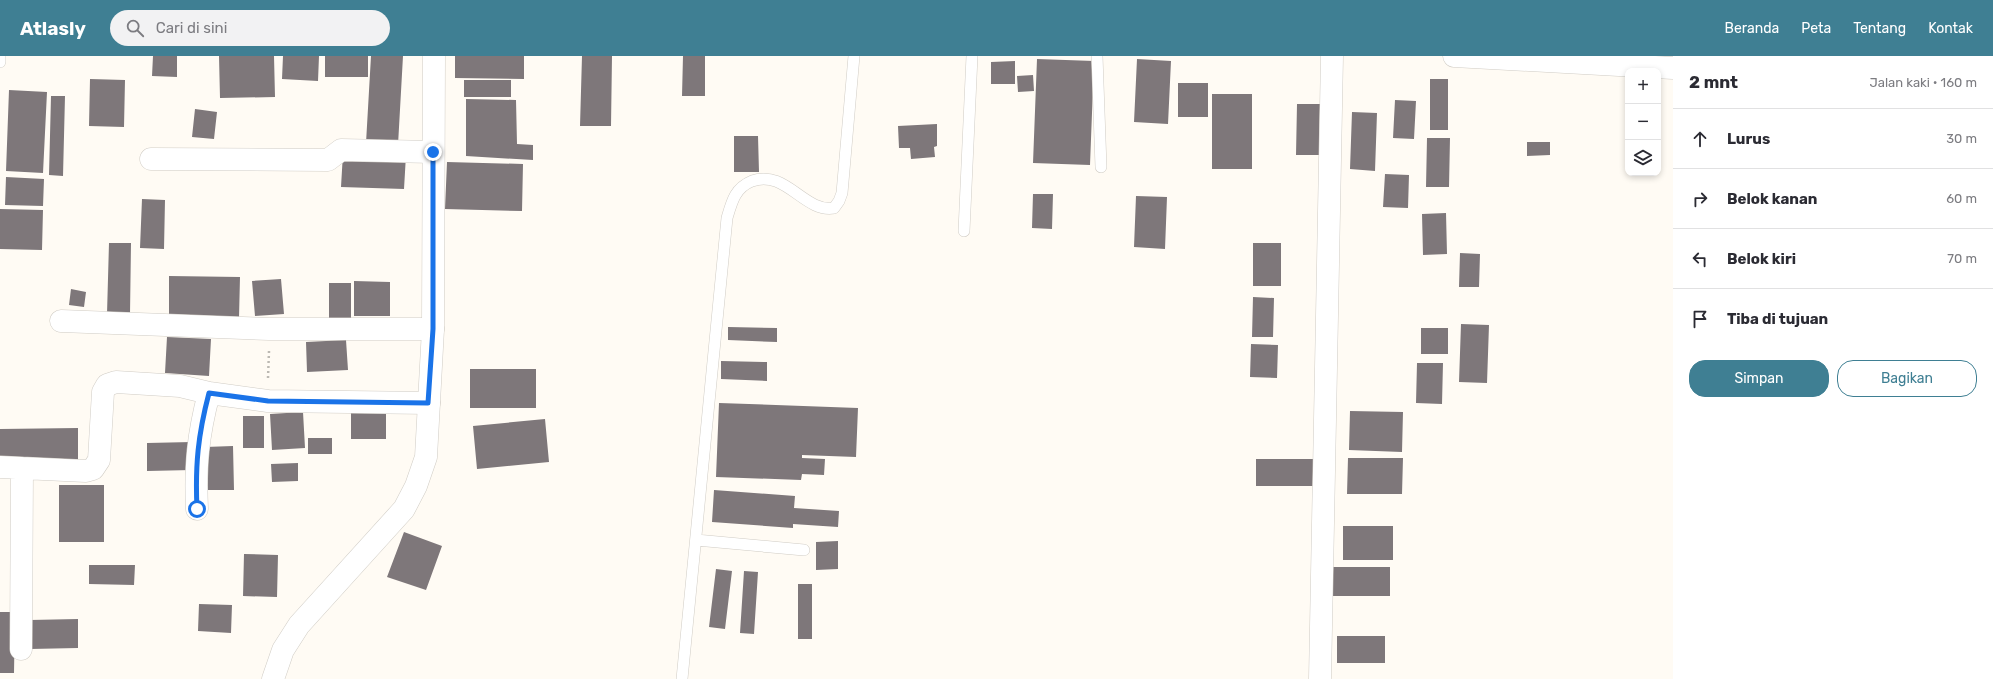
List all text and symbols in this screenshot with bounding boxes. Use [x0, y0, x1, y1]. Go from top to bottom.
search box [110, 10, 390, 46]
text: Atlasly [20, 17, 86, 40]
icon: search [124, 17, 146, 39]
text: Cari di sini [156, 19, 227, 37]
text: Beranda [1725, 20, 1779, 37]
text: Peta [1801, 20, 1831, 37]
text: Tentang [1853, 20, 1906, 37]
text: Kontak [1928, 20, 1973, 37]
map controls [1625, 68, 1661, 176]
button: + [1625, 68, 1661, 104]
text: 2 mnt [1689, 72, 1738, 92]
text: Jalan kaki · 160 m [1870, 75, 1977, 90]
button: − [1625, 104, 1661, 140]
icon: ahead [1689, 128, 1711, 150]
text: Lurus [1727, 130, 1770, 148]
text: 30 m [1946, 131, 1977, 146]
button: layers [1625, 140, 1661, 176]
route end [424, 143, 442, 161]
icon: right [1689, 188, 1711, 210]
text: Belok kanan [1727, 190, 1817, 208]
text: 60 m [1946, 191, 1977, 206]
icon: left [1689, 248, 1711, 270]
text: Belok kiri [1727, 250, 1796, 268]
text: 70 m [1947, 251, 1977, 266]
icon: arrive [1689, 308, 1711, 330]
text: Tiba di tujuan [1727, 310, 1828, 328]
button: Simpan [1689, 360, 1829, 397]
button: Bagikan [1837, 360, 1977, 397]
route start [188, 500, 206, 518]

